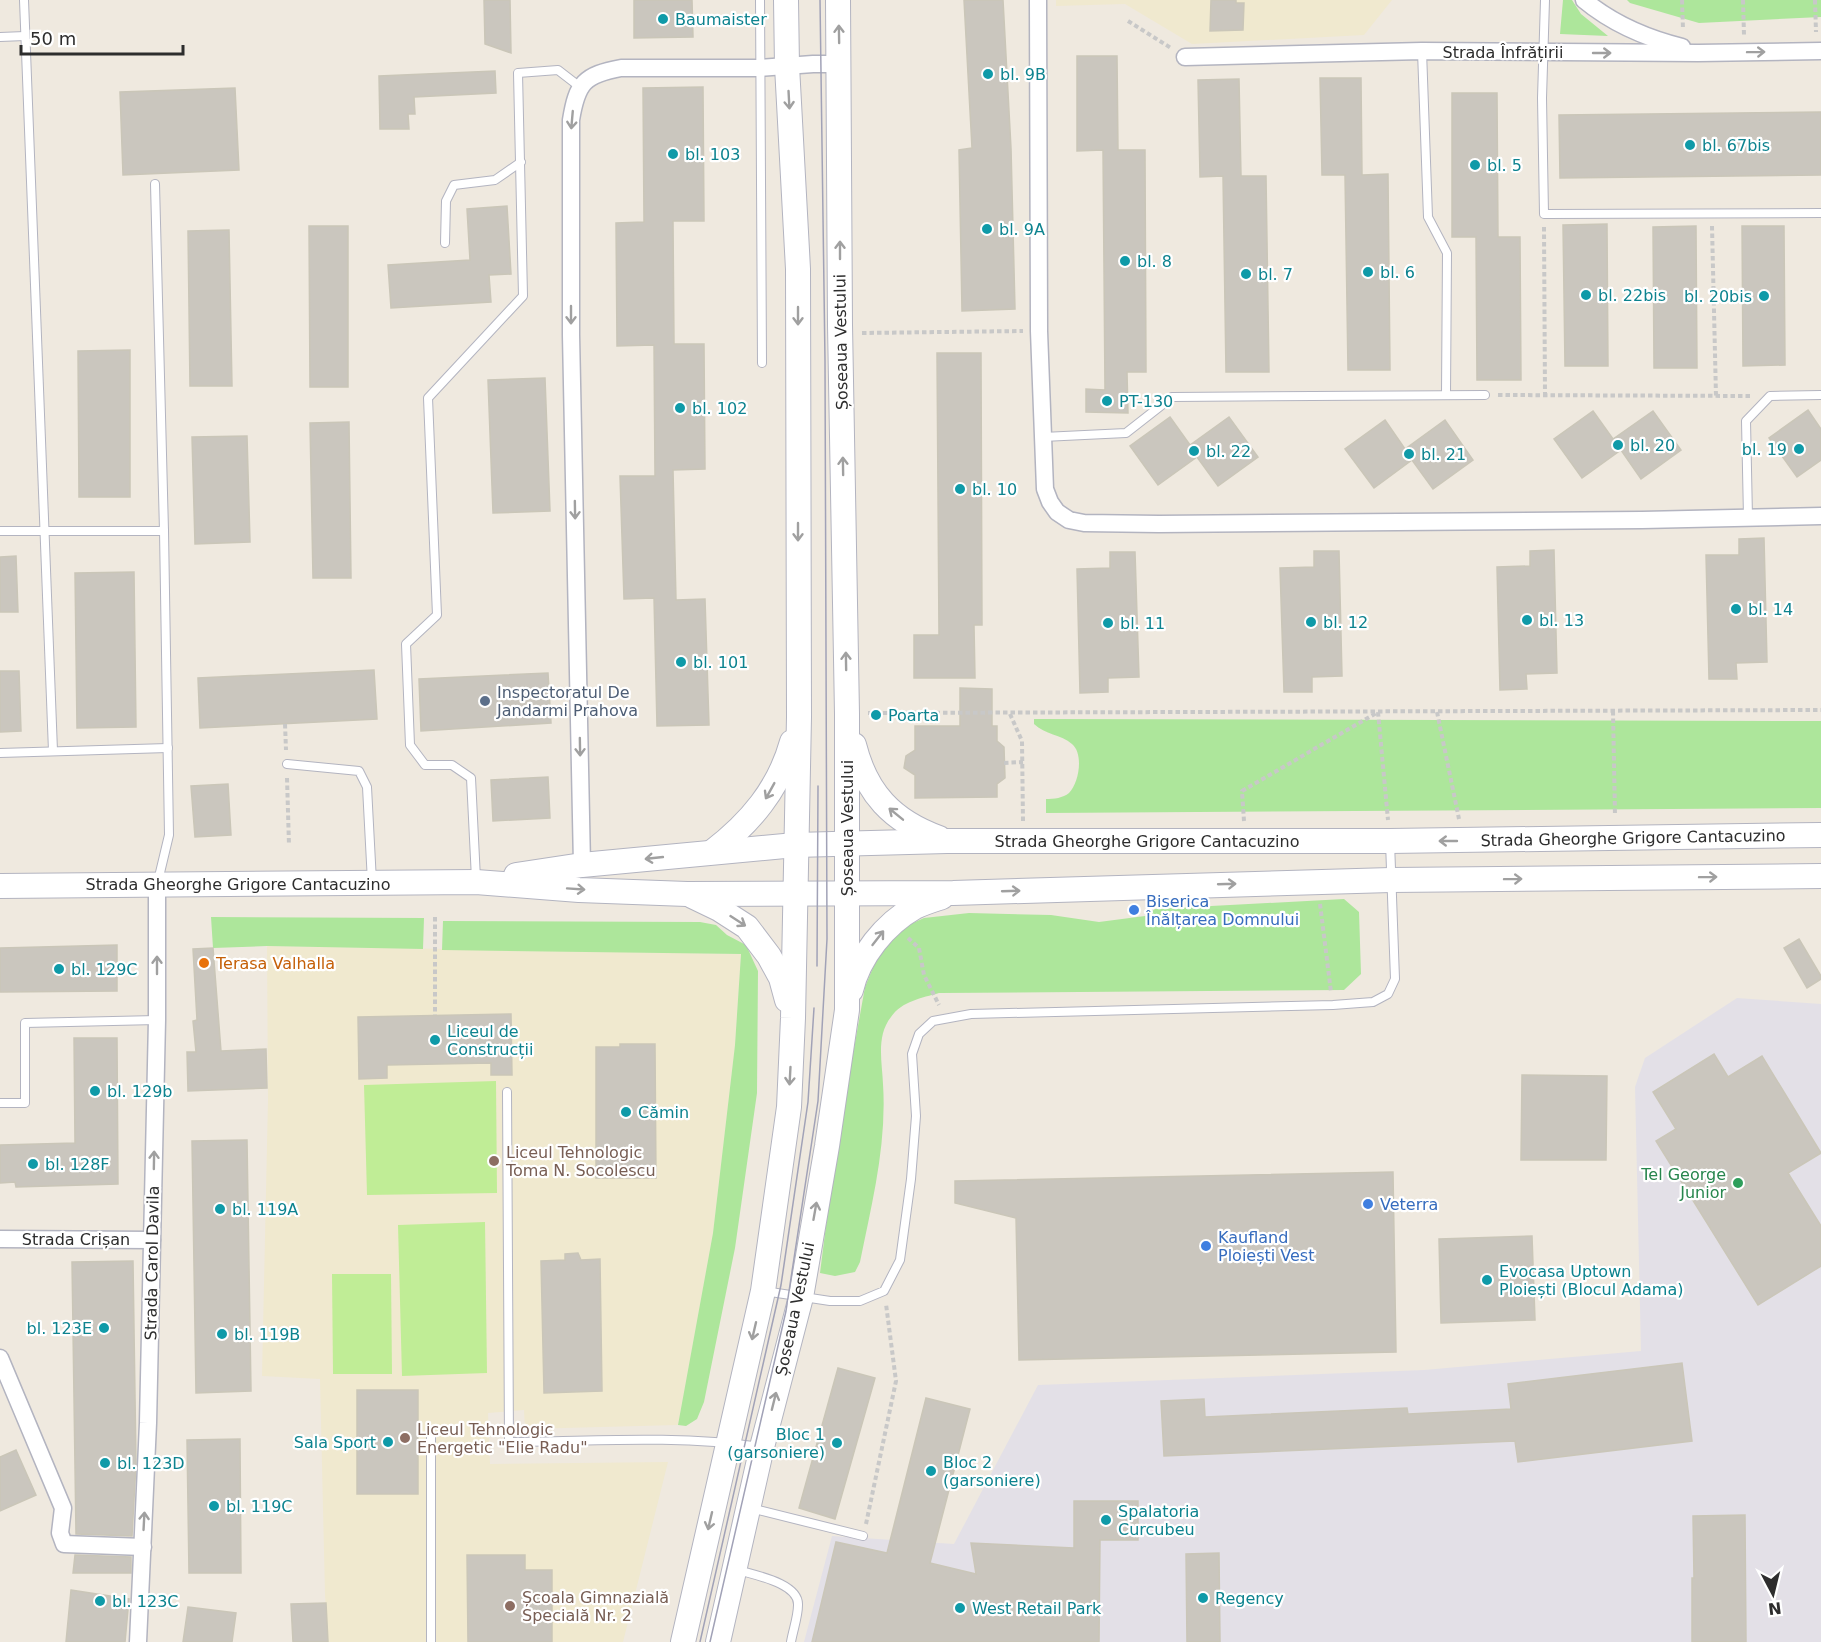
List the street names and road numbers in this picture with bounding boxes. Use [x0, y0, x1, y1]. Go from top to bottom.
street label: Strada Înfrățirii [1443, 43, 1563, 62]
street label: Șoseaua Vestului [830, 274, 852, 410]
street label: Șoseaua Vestului [838, 760, 857, 896]
street label: Strada Gheorghe Grigore Cantacuzino [1480, 826, 1786, 850]
street label: Strada Gheorghe Grigore Cantacuzino [995, 832, 1299, 851]
street label: Strada Gheorghe Grigore Cantacuzino [86, 875, 390, 894]
street label: Strada Carol Davila [141, 1186, 163, 1340]
street label: Strada Crișan [22, 1230, 130, 1249]
street label: Șoseaua Vestului [772, 1240, 818, 1378]

